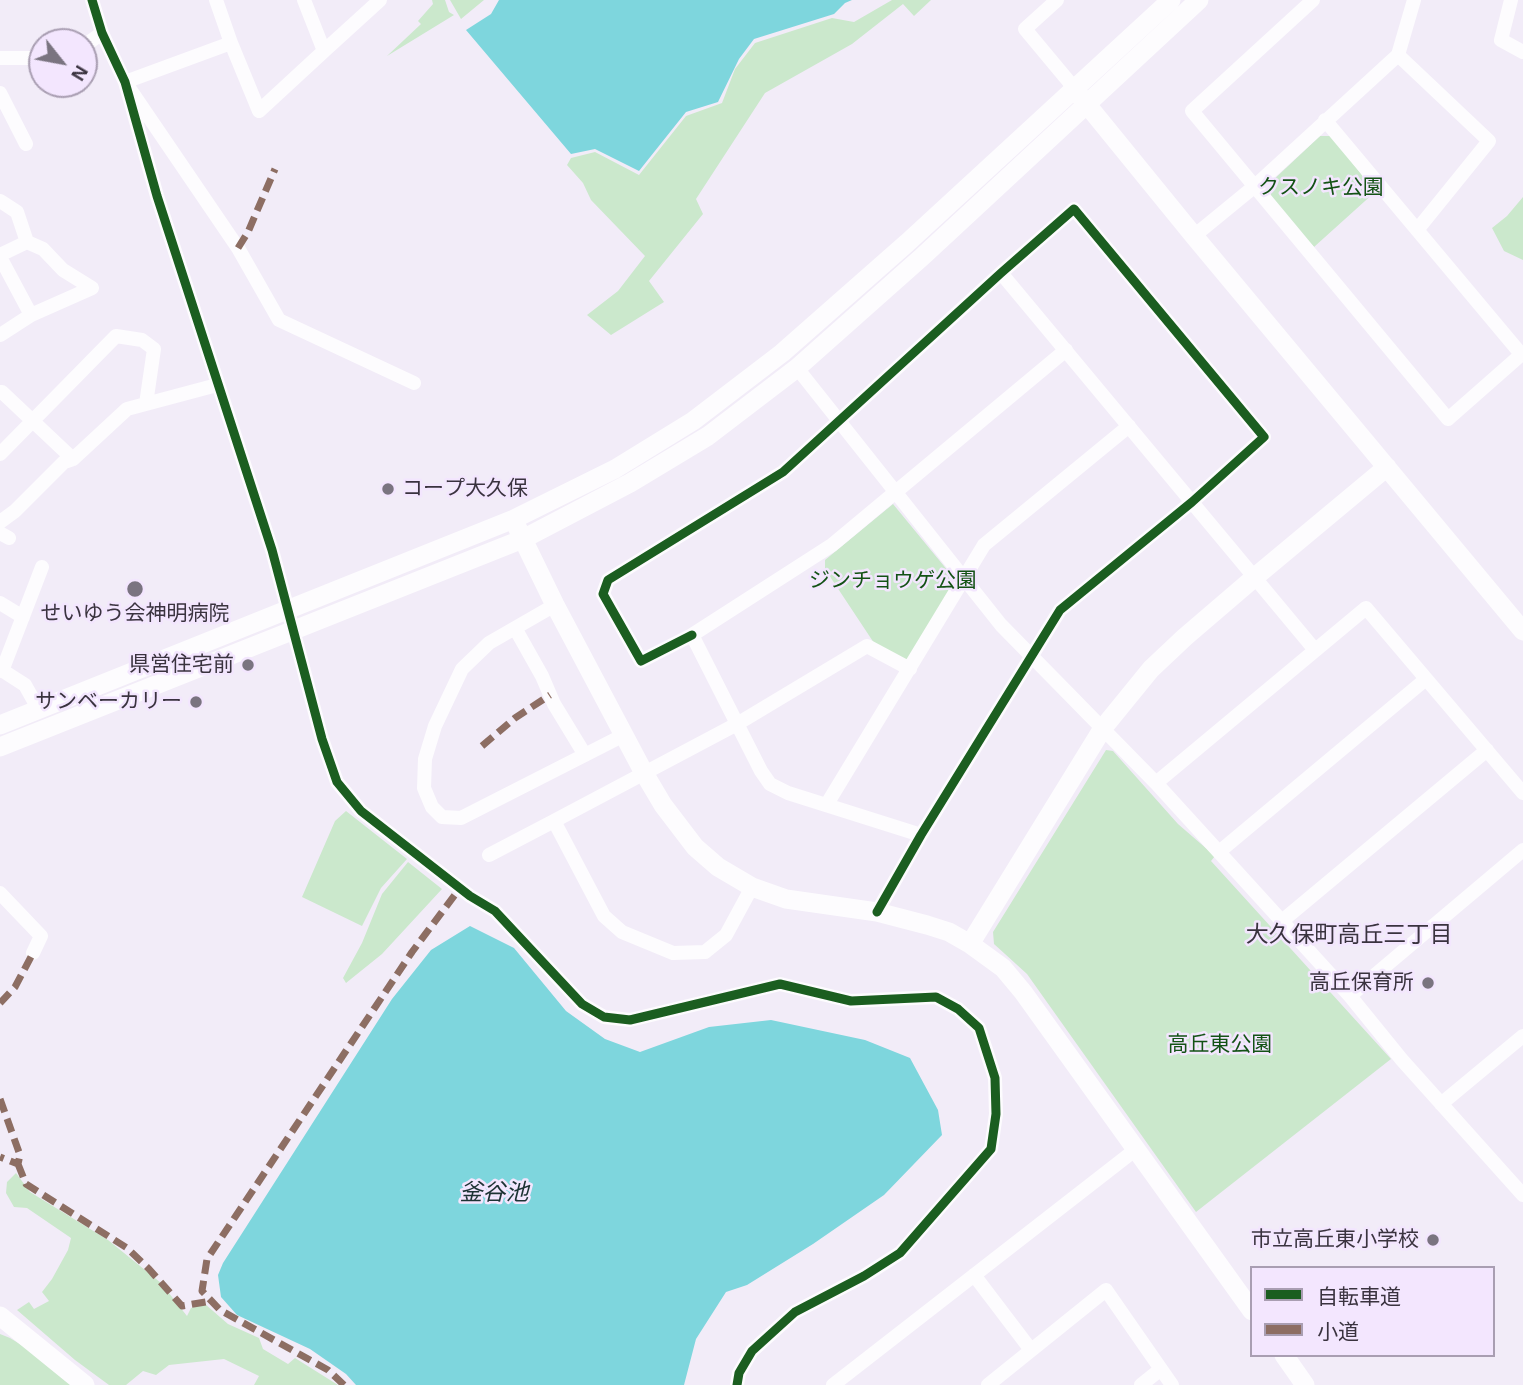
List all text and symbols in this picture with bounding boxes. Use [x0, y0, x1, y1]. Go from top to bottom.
north arrow [28, 28, 98, 98]
text: N [67, 62, 92, 84]
park label: クスノキ公園 [1258, 175, 1384, 201]
place label: コープ大久保 [402, 476, 528, 502]
marker: コープ大久保 [380, 481, 396, 497]
park label: ジンチョウゲ公園 [809, 568, 977, 594]
marker: せいゆう会神明病院 [125, 579, 145, 599]
place label: せいゆう会神明病院 [41, 601, 229, 627]
place label: 県営住宅前 [129, 652, 234, 678]
marker: 県営住宅前 [240, 657, 256, 673]
place label: サンベーカリー [35, 689, 182, 715]
marker: サンベーカリー [188, 694, 204, 710]
district label: 大久保町高丘三丁目 [1246, 922, 1452, 950]
place label: 高丘保育所 [1309, 970, 1414, 996]
marker: 高丘保育所 [1420, 975, 1436, 991]
park label: 高丘東公園 [1168, 1032, 1272, 1058]
water label: 釜谷池 [460, 1180, 528, 1208]
place label: 市立高丘東小学校 [1251, 1227, 1419, 1253]
marker: 市立高丘東小学校 [1425, 1232, 1441, 1248]
legend [1250, 1266, 1495, 1357]
text: 自転車道 [1317, 1285, 1401, 1308]
text: 小道 [1317, 1320, 1359, 1343]

